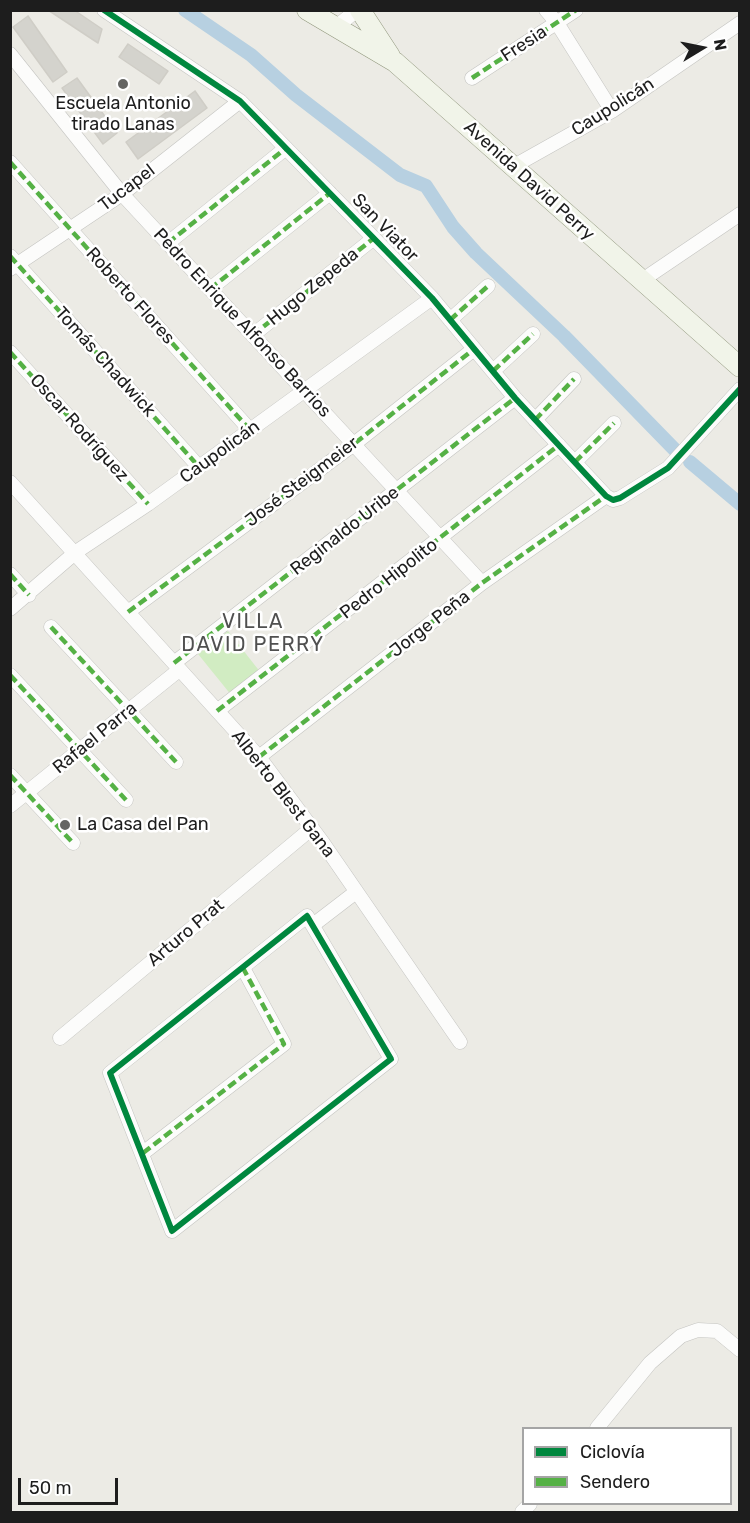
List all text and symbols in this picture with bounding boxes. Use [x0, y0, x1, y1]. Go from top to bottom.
north arrow [672, 18, 732, 78]
street label: Fresia [497, 21, 551, 67]
text: N [710, 37, 731, 52]
street label: Caupolicán [568, 73, 658, 141]
marker: Escuela Antonio tirado Lanas [116, 77, 130, 91]
place label: Escuela Antonio tirado Lanas [55, 93, 191, 136]
street label: Avenida David Perry [459, 117, 599, 245]
street label: Tucapel [95, 160, 159, 216]
street label: San Viator [347, 189, 423, 267]
street label: Pedro Enrique Alfonso Barrios [149, 224, 335, 422]
street label: Roberto Flores [81, 243, 179, 349]
street label: Hugo Zepeda [263, 244, 363, 330]
street label: Tomás Chadwick [50, 303, 160, 421]
street label: Oscar Rodríguez [25, 370, 133, 486]
street label: Caupolicán [176, 416, 264, 488]
street label: José Steigmeier [241, 432, 363, 532]
street label: Reginaldo Uribe [286, 482, 404, 580]
street label: Pedro Hipolito [336, 534, 442, 624]
street label: Jorge Peña [386, 586, 474, 662]
district label: VILLA DAVID PERRY [181, 610, 325, 657]
street label: Rafael Parra [49, 698, 141, 778]
street label: Alberto Blest Gana [226, 726, 340, 862]
place label: La Casa del Pan [77, 814, 209, 836]
marker: La Casa del Pan [58, 818, 72, 832]
street label: Arturo Prat [143, 895, 229, 971]
legend [522, 1427, 732, 1505]
text: Ciclovía [580, 1441, 645, 1463]
scale bar [21, 1466, 122, 1504]
text: Sendero [580, 1471, 650, 1493]
text: 50 m [29, 1477, 72, 1499]

